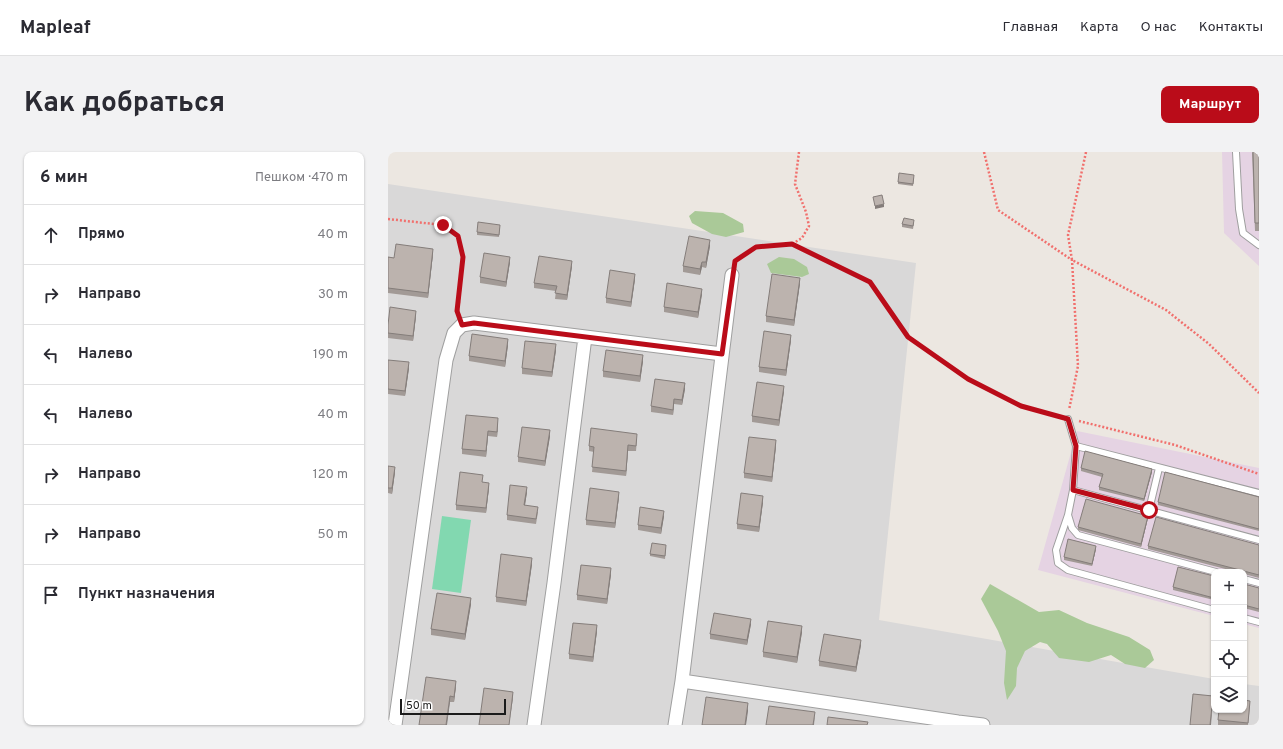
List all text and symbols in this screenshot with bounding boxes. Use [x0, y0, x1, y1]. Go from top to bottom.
text: Mapleaf [20, 16, 91, 40]
text: Главная [1003, 19, 1058, 36]
text: Карта [1080, 19, 1118, 36]
text: О нас [1140, 19, 1177, 36]
text: Контакты [1199, 19, 1263, 36]
text: Как добраться [24, 86, 225, 122]
button: Маршрут [1161, 86, 1259, 123]
text: 6 мин [40, 167, 88, 189]
text: Пешком · 470 m [255, 170, 348, 186]
route end [434, 216, 452, 234]
icon: ahead [40, 224, 62, 246]
text: Прямо [78, 225, 125, 244]
text: 40 m [318, 227, 348, 243]
icon: right [40, 284, 62, 306]
text: Направо [78, 285, 141, 304]
text: 30 m [318, 287, 348, 303]
icon: left [40, 344, 62, 366]
text: Налево [78, 345, 133, 364]
text: 190 m [313, 347, 348, 363]
icon: left [40, 404, 62, 426]
text: Налево [78, 405, 133, 424]
text: 40 m [318, 407, 348, 423]
icon: right [40, 464, 62, 486]
text: Направо [78, 465, 141, 484]
text: 120 m [313, 467, 348, 483]
route start [1140, 501, 1158, 519]
icon: right [40, 524, 62, 546]
text: Направо [78, 525, 141, 544]
text: 50 m [318, 527, 348, 543]
map controls [1211, 569, 1247, 713]
button: + [1211, 569, 1247, 605]
icon: arrive [40, 584, 62, 606]
text: Пункт назначения [78, 585, 215, 604]
button: − [1211, 605, 1247, 641]
button: locate [1211, 641, 1247, 677]
button: layers [1211, 677, 1247, 713]
scale bar [400, 697, 506, 716]
text: 50 m [406, 699, 432, 713]

